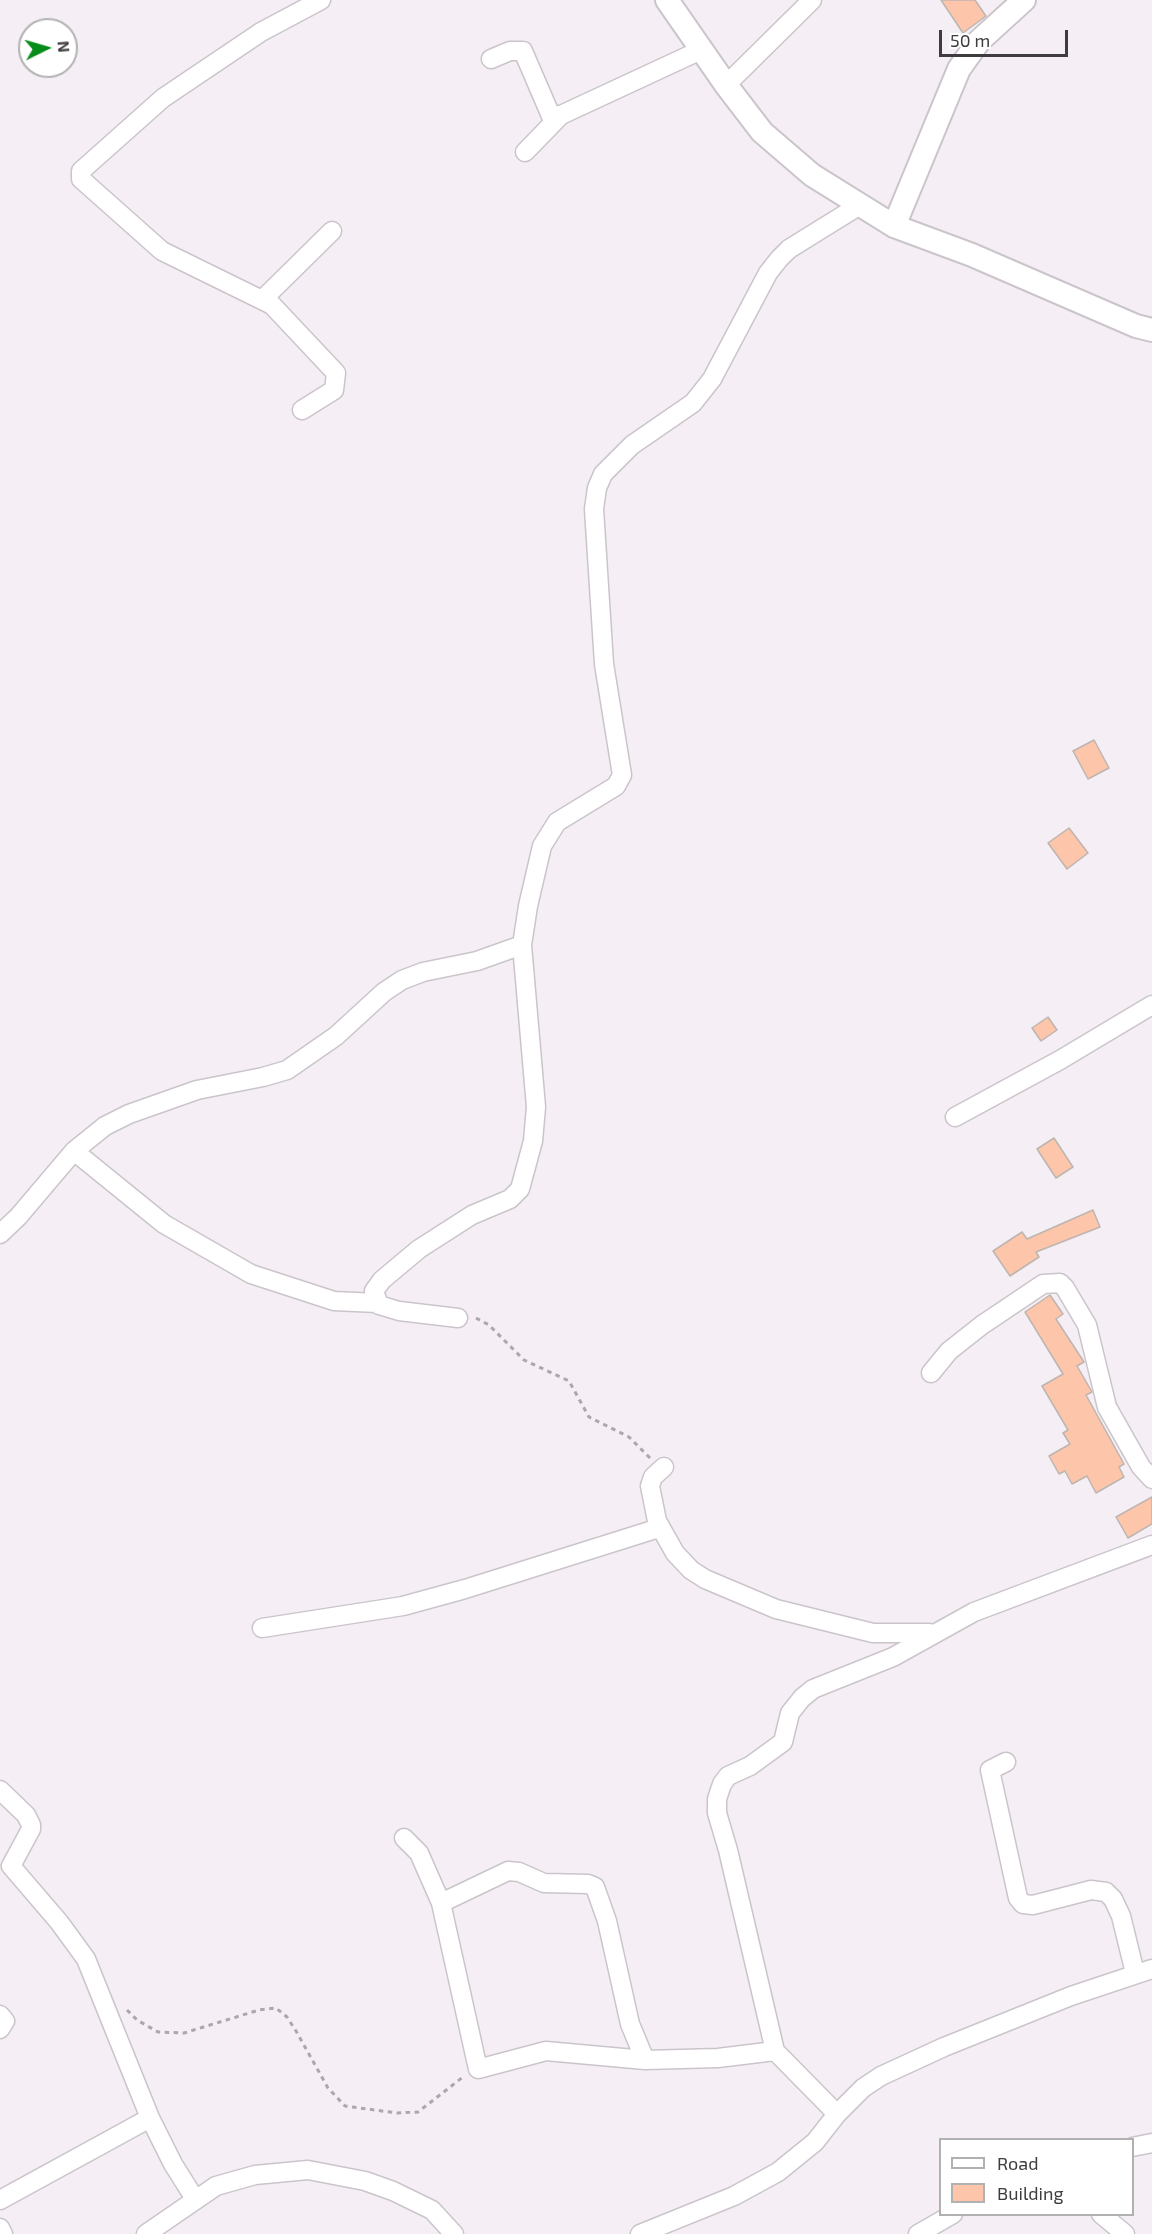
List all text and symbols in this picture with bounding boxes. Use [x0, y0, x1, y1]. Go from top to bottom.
north arrow [18, 18, 78, 78]
scale bar [942, 18, 1071, 56]
text: 50 m [950, 29, 990, 51]
text: N [54, 40, 74, 53]
legend [939, 2138, 1134, 2216]
text: Road [997, 2152, 1038, 2174]
text: Building [997, 2182, 1064, 2204]

